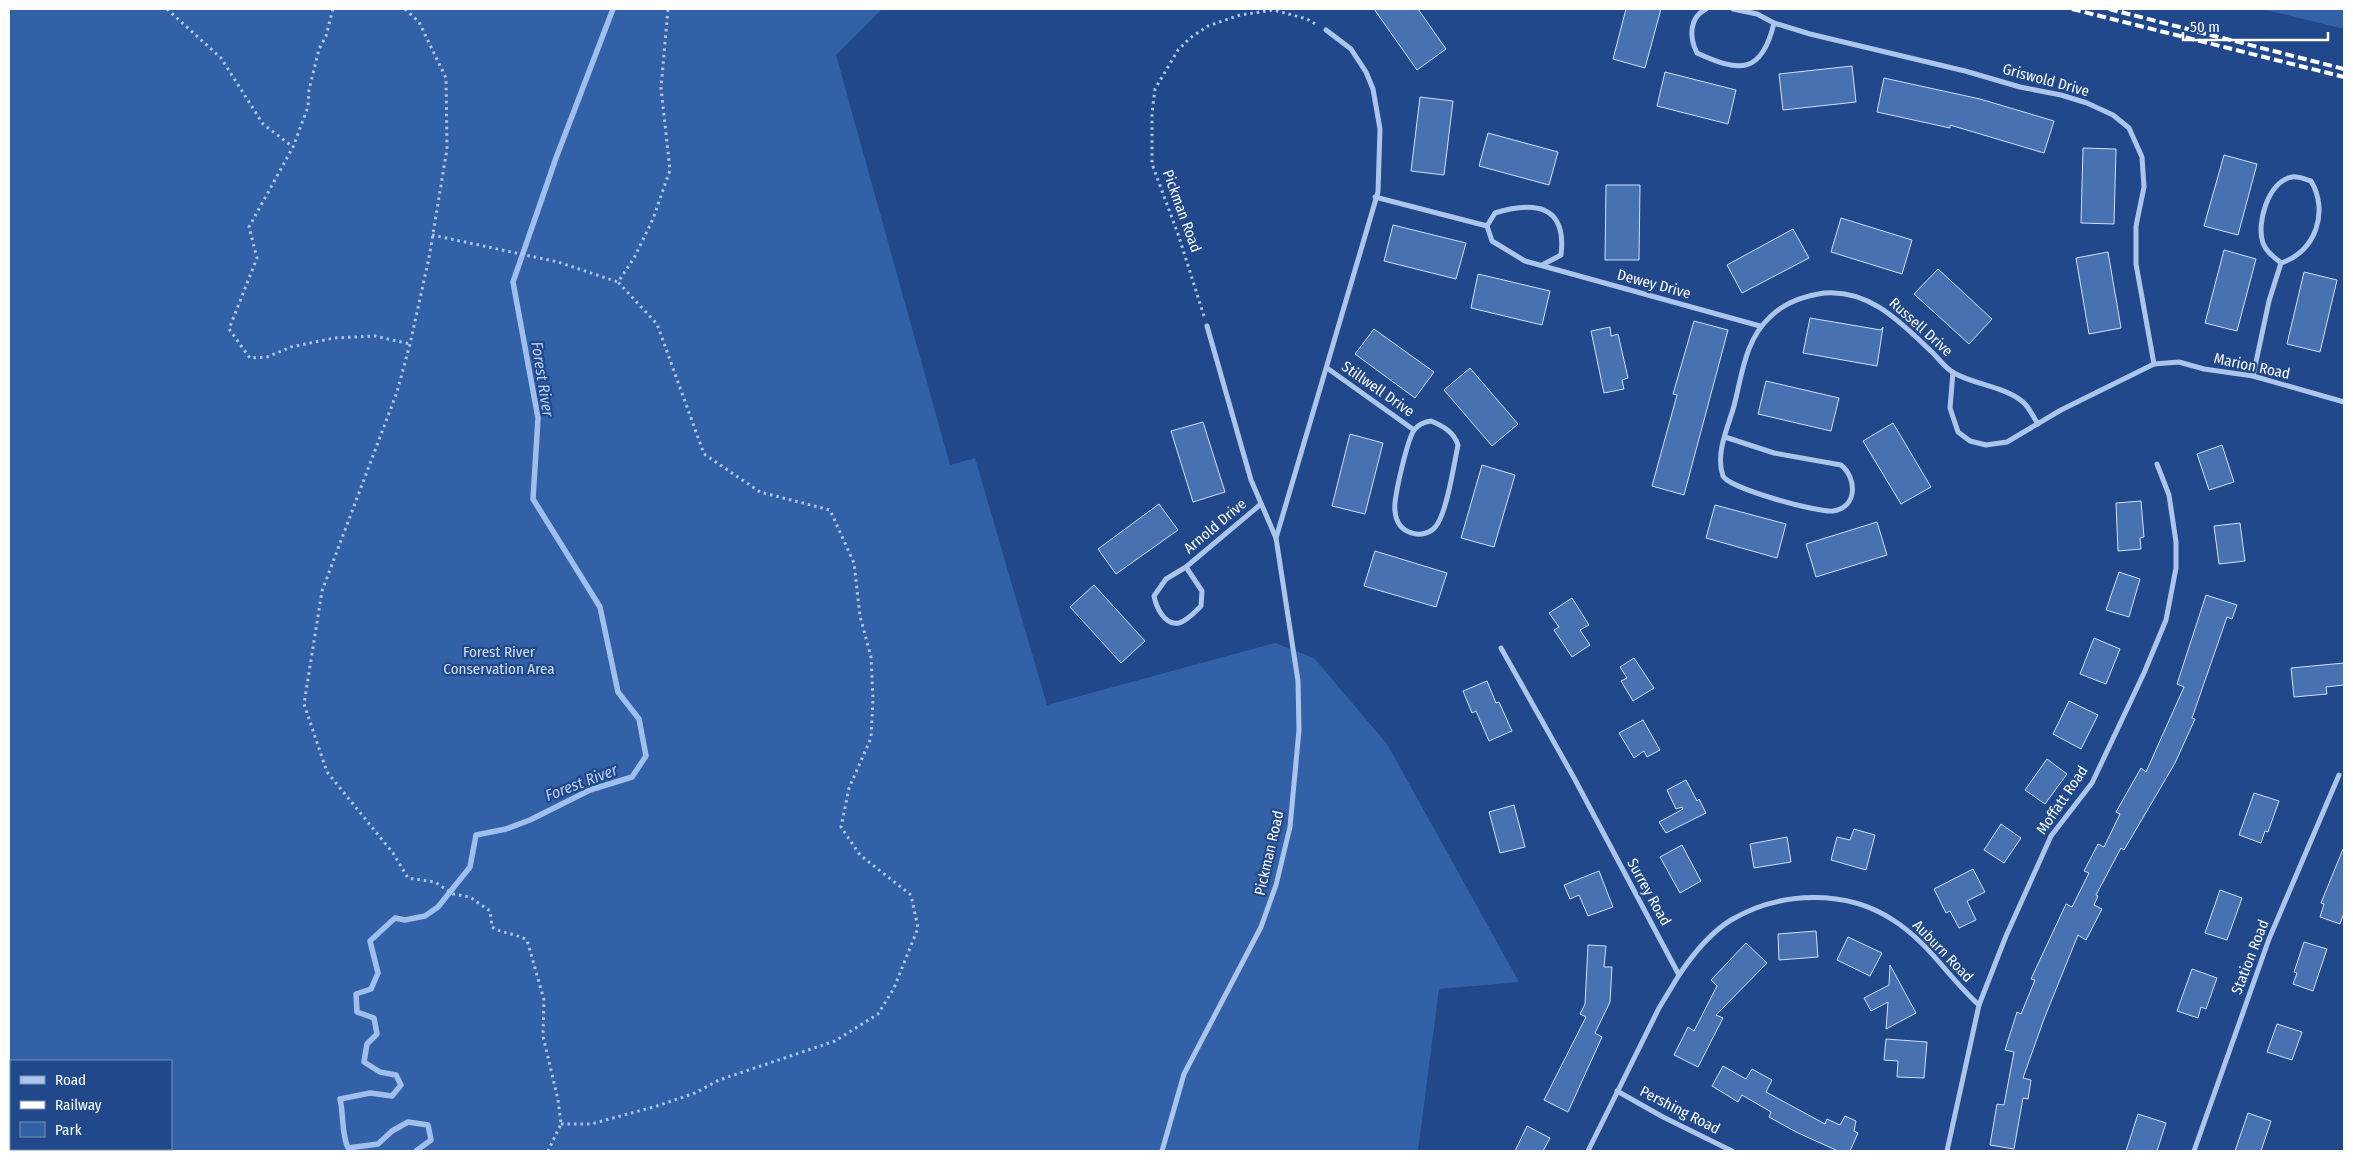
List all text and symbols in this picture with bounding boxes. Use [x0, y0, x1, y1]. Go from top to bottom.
scale bar [2183, 10, 2328, 42]
text: 50 m [2190, 18, 2220, 36]
street label: Griswold Drive [2001, 60, 2091, 100]
street label: Pickman Road [1159, 167, 1205, 255]
street label: Dewey Drive [1615, 266, 1693, 302]
street label: Russell Drive [1886, 294, 1956, 360]
water label: Forest River [527, 340, 558, 419]
street label: Marion Road [2212, 349, 2292, 383]
street label: Stillwell Drive [1338, 357, 1418, 421]
street label: Arnold Drive [1180, 495, 1250, 557]
park label: Forest River Conservation Area [443, 643, 555, 678]
water label: Forest River [542, 760, 620, 805]
street label: Moffatt Road [2032, 762, 2092, 838]
street label: Pickman Road [1251, 809, 1287, 897]
street label: Surrey Road [1623, 855, 1675, 929]
street label: Auburn Road [1909, 916, 1977, 986]
street label: Station Road [2227, 917, 2273, 997]
legend [10, 1060, 172, 1150]
text: Road [55, 1071, 86, 1089]
street label: Pershing Road [1637, 1082, 1723, 1138]
text: Railway [55, 1096, 102, 1114]
text: Park [55, 1121, 82, 1139]

